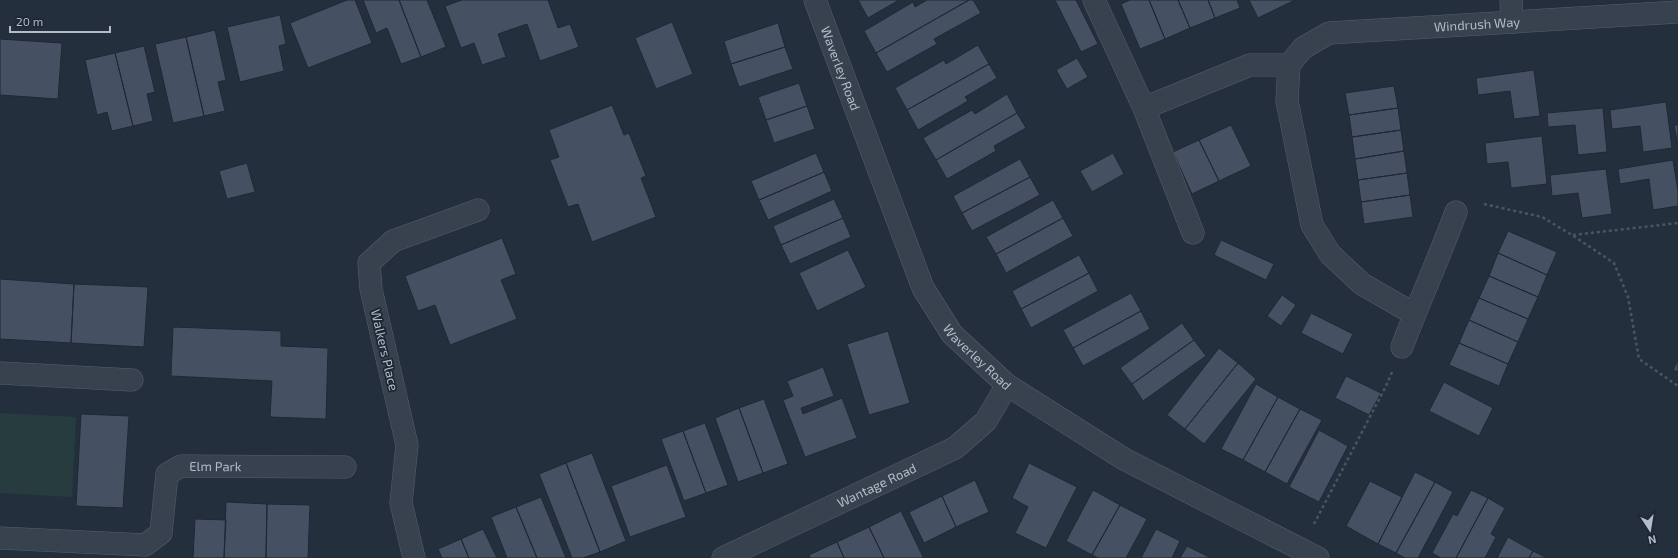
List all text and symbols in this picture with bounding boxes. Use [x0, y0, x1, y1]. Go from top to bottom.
scale bar [10, 8, 110, 34]
text: 20 m [16, 14, 43, 28]
street label: Windrush Way [1434, 14, 1521, 35]
street label: Waverley Road [818, 24, 864, 113]
street label: Walkers Place [368, 308, 402, 392]
street label: Waverley Road [940, 321, 1015, 393]
street label: Elm Park [189, 458, 242, 474]
street label: Wantage Road [834, 460, 919, 511]
north arrow [1630, 510, 1670, 550]
text: N [1647, 533, 1657, 547]

